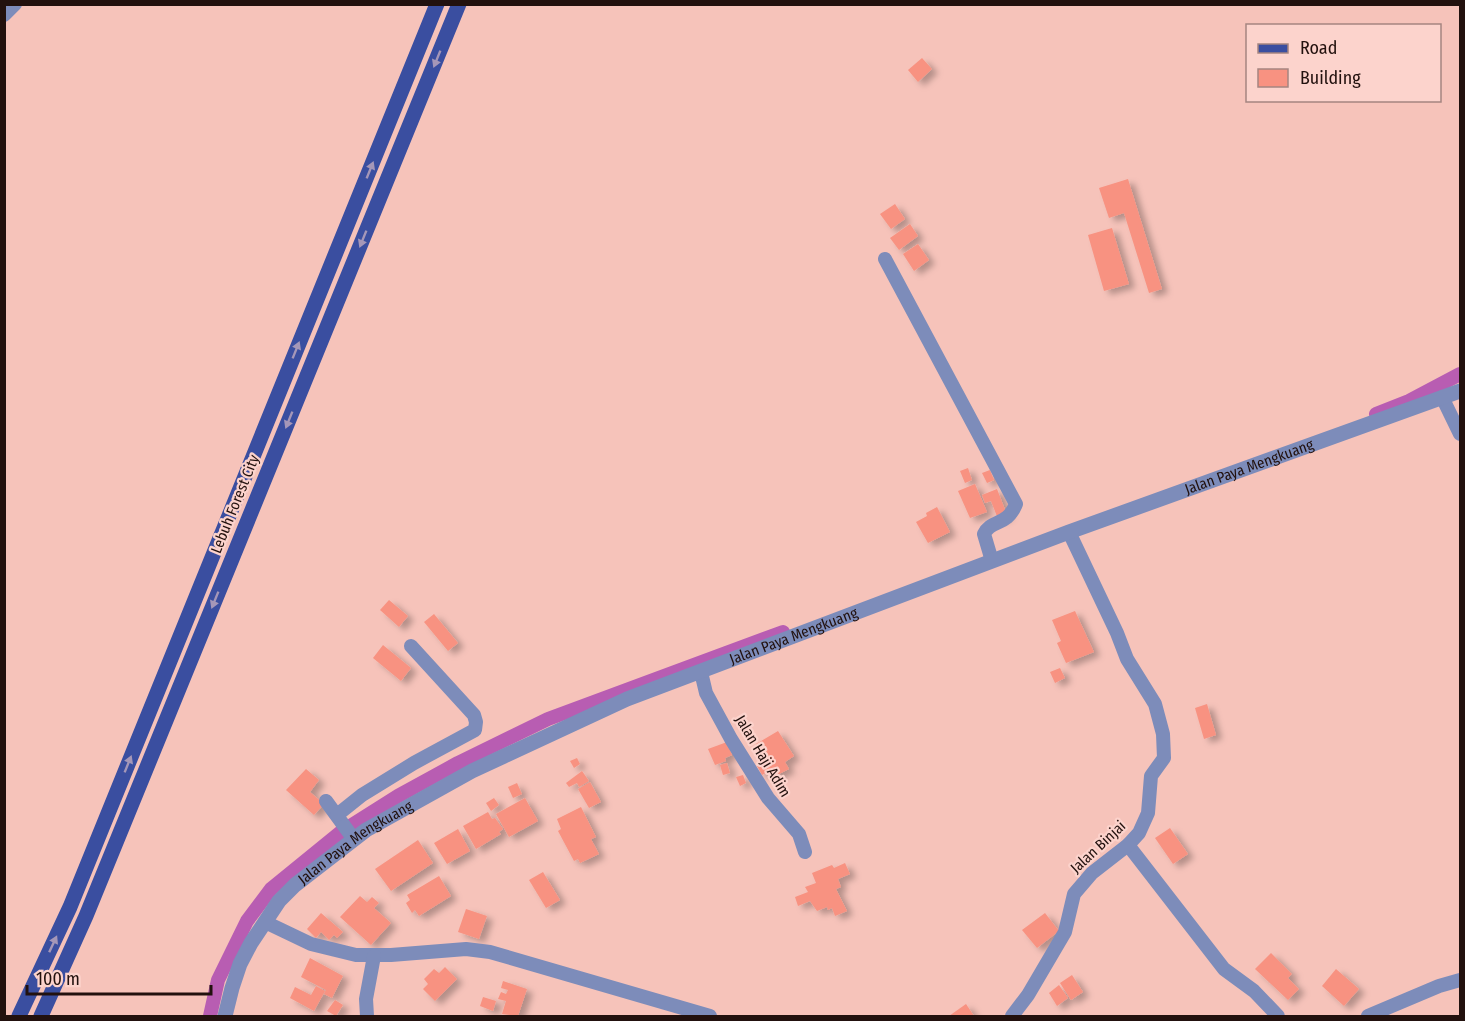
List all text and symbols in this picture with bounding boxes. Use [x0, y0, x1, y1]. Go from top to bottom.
legend [1246, 24, 1441, 102]
text: Road [1300, 37, 1337, 59]
one-way arrow [432, 50, 442, 68]
text: Building [1300, 67, 1361, 89]
one-way arrow [365, 160, 375, 178]
one-way arrow [358, 230, 367, 248]
one-way arrow [291, 341, 301, 359]
one-way arrow [284, 411, 294, 429]
street label: Jalan Paya Mengkuang [1182, 436, 1316, 499]
street label: Lebuh Forest City [207, 452, 263, 556]
one-way arrow [210, 591, 219, 609]
street label: Jalan Paya Mengkuang [727, 604, 860, 668]
street label: Jalan Haji Adim [731, 712, 795, 800]
one-way arrow [123, 755, 133, 773]
street label: Jalan Paya Mengkuang [294, 797, 416, 888]
street label: Jalan Binjai [1067, 817, 1129, 877]
one-way arrow [48, 936, 57, 953]
scale bar [27, 958, 212, 996]
text: 100 m [36, 968, 80, 990]

